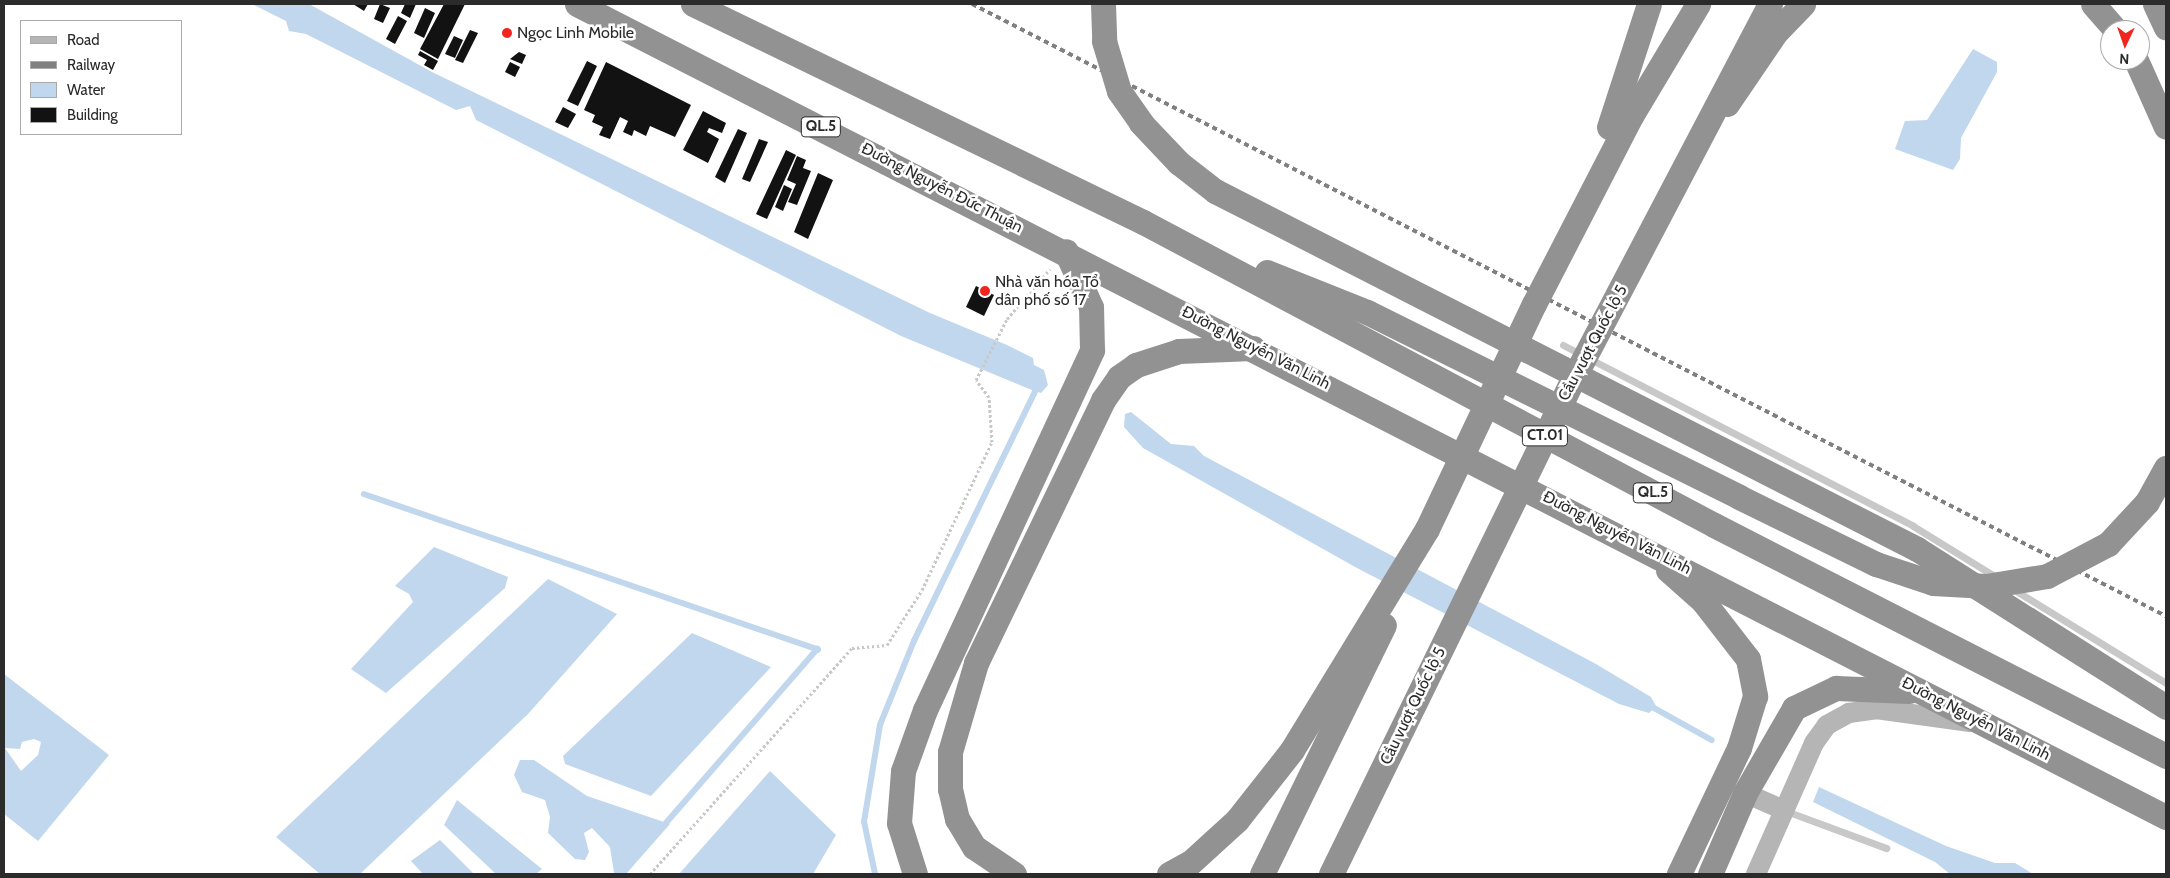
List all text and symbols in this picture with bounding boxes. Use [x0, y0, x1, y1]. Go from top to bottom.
legend [20, 20, 182, 135]
north arrow [2100, 20, 2150, 70]
place label: Ngọc Linh Mobile [517, 23, 634, 43]
marker: Ngọc Linh Mobile [501, 27, 513, 39]
text: Road [67, 31, 100, 49]
text: N [2119, 50, 2130, 68]
text: Railway [67, 56, 115, 74]
text: Water [67, 81, 105, 99]
text: Building [67, 106, 118, 124]
road number: QL.5 [800, 114, 842, 140]
street label: Đường Nguyễn Đức Thuận [858, 139, 1026, 237]
place label: Nhà văn hóa Tổ dân phố số 17 [995, 272, 1099, 310]
street label: Cầu vượt Quốc lộ 5 [1554, 282, 1632, 404]
marker: Nhà văn hóa Tổ dân phố số 17 [979, 285, 991, 297]
street label: Đường Nguyễn Văn Linh [1179, 302, 1333, 394]
road number: CT.01 [1521, 424, 1569, 448]
road number: QL.5 [1632, 480, 1674, 506]
street label: Đường Nguyễn Văn Linh [1540, 487, 1694, 579]
street label: Cầu vượt Quốc lộ 5 [1376, 644, 1450, 768]
street label: Đường Nguyễn Văn Linh [1899, 673, 2053, 765]

